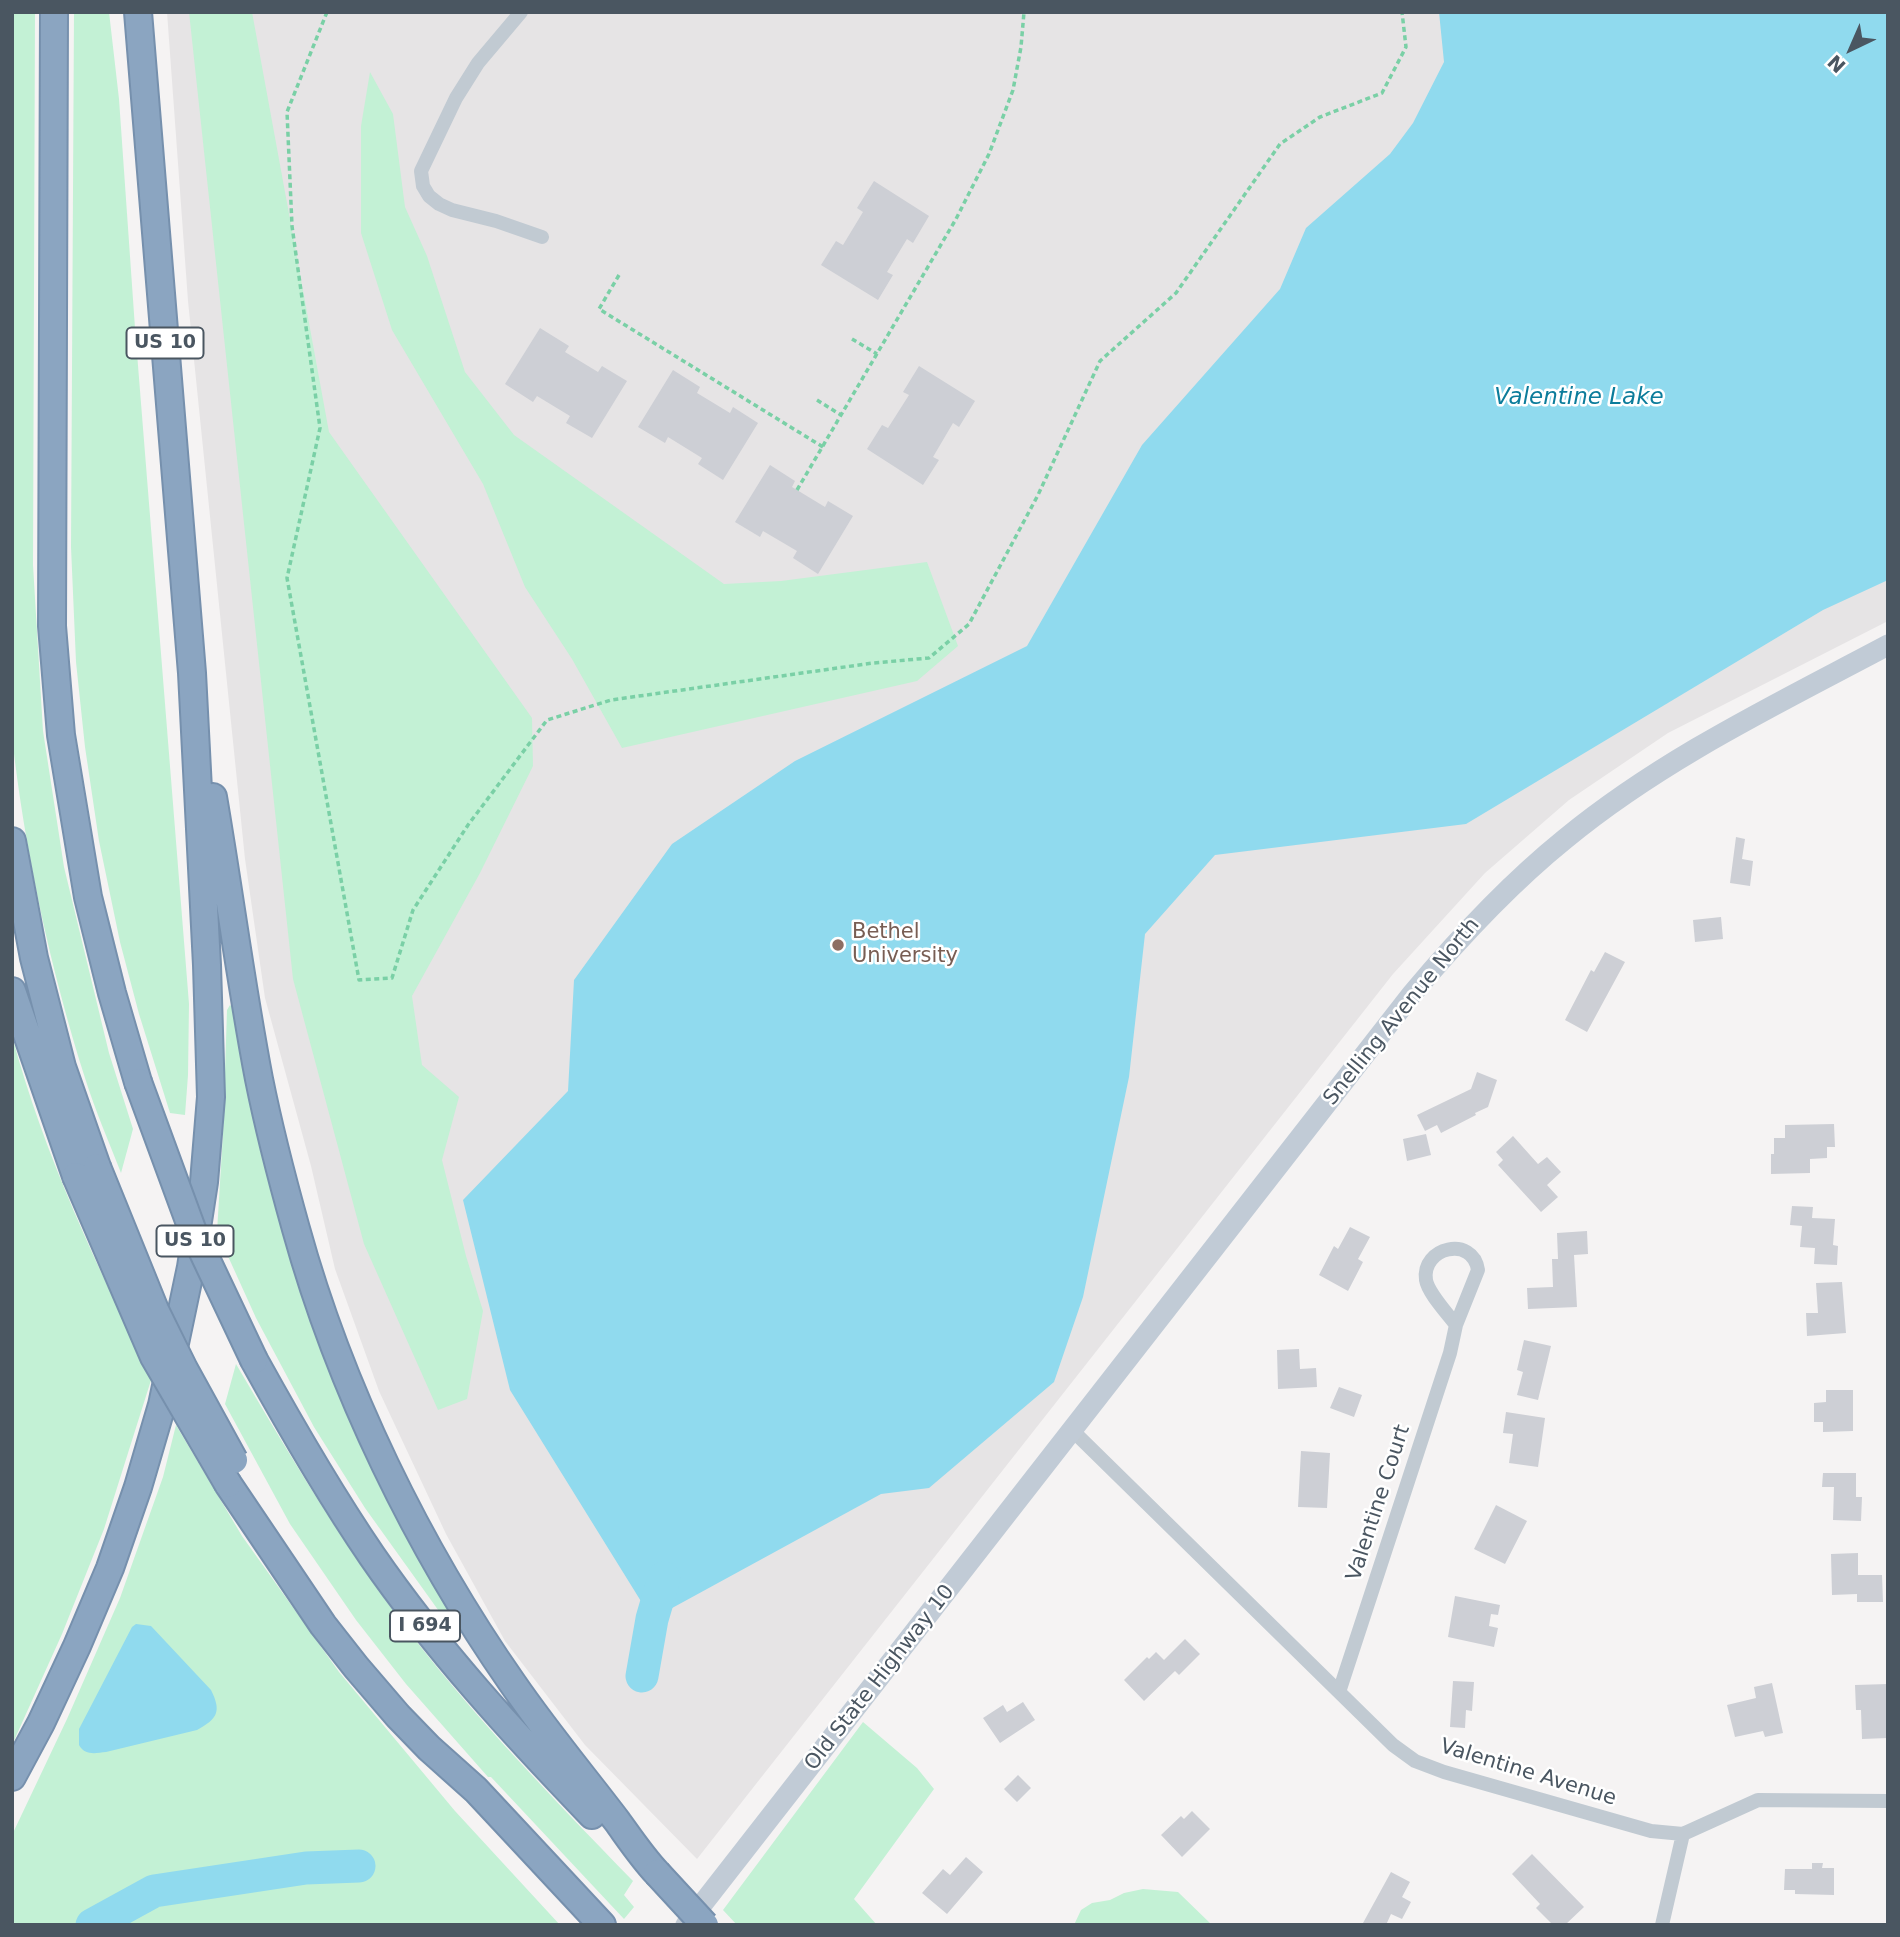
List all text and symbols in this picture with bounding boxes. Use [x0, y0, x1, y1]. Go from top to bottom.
north arrow [1816, 14, 1886, 84]
text: N [1823, 51, 1850, 78]
road number: US 10 [127, 328, 204, 358]
water label: Valentine Lake [1494, 384, 1664, 412]
street label: Snelling Avenue North [1319, 913, 1485, 1111]
place label: Bethel University [852, 920, 958, 970]
marker: Bethel University [830, 937, 846, 953]
road number: US 10 [156, 1226, 234, 1256]
street label: Valentine Court [1342, 1422, 1416, 1584]
street label: Old State Highway 10 [800, 1580, 960, 1776]
road number: I 694 [390, 1610, 460, 1642]
street label: Valentine Avenue [1437, 1734, 1619, 1812]

